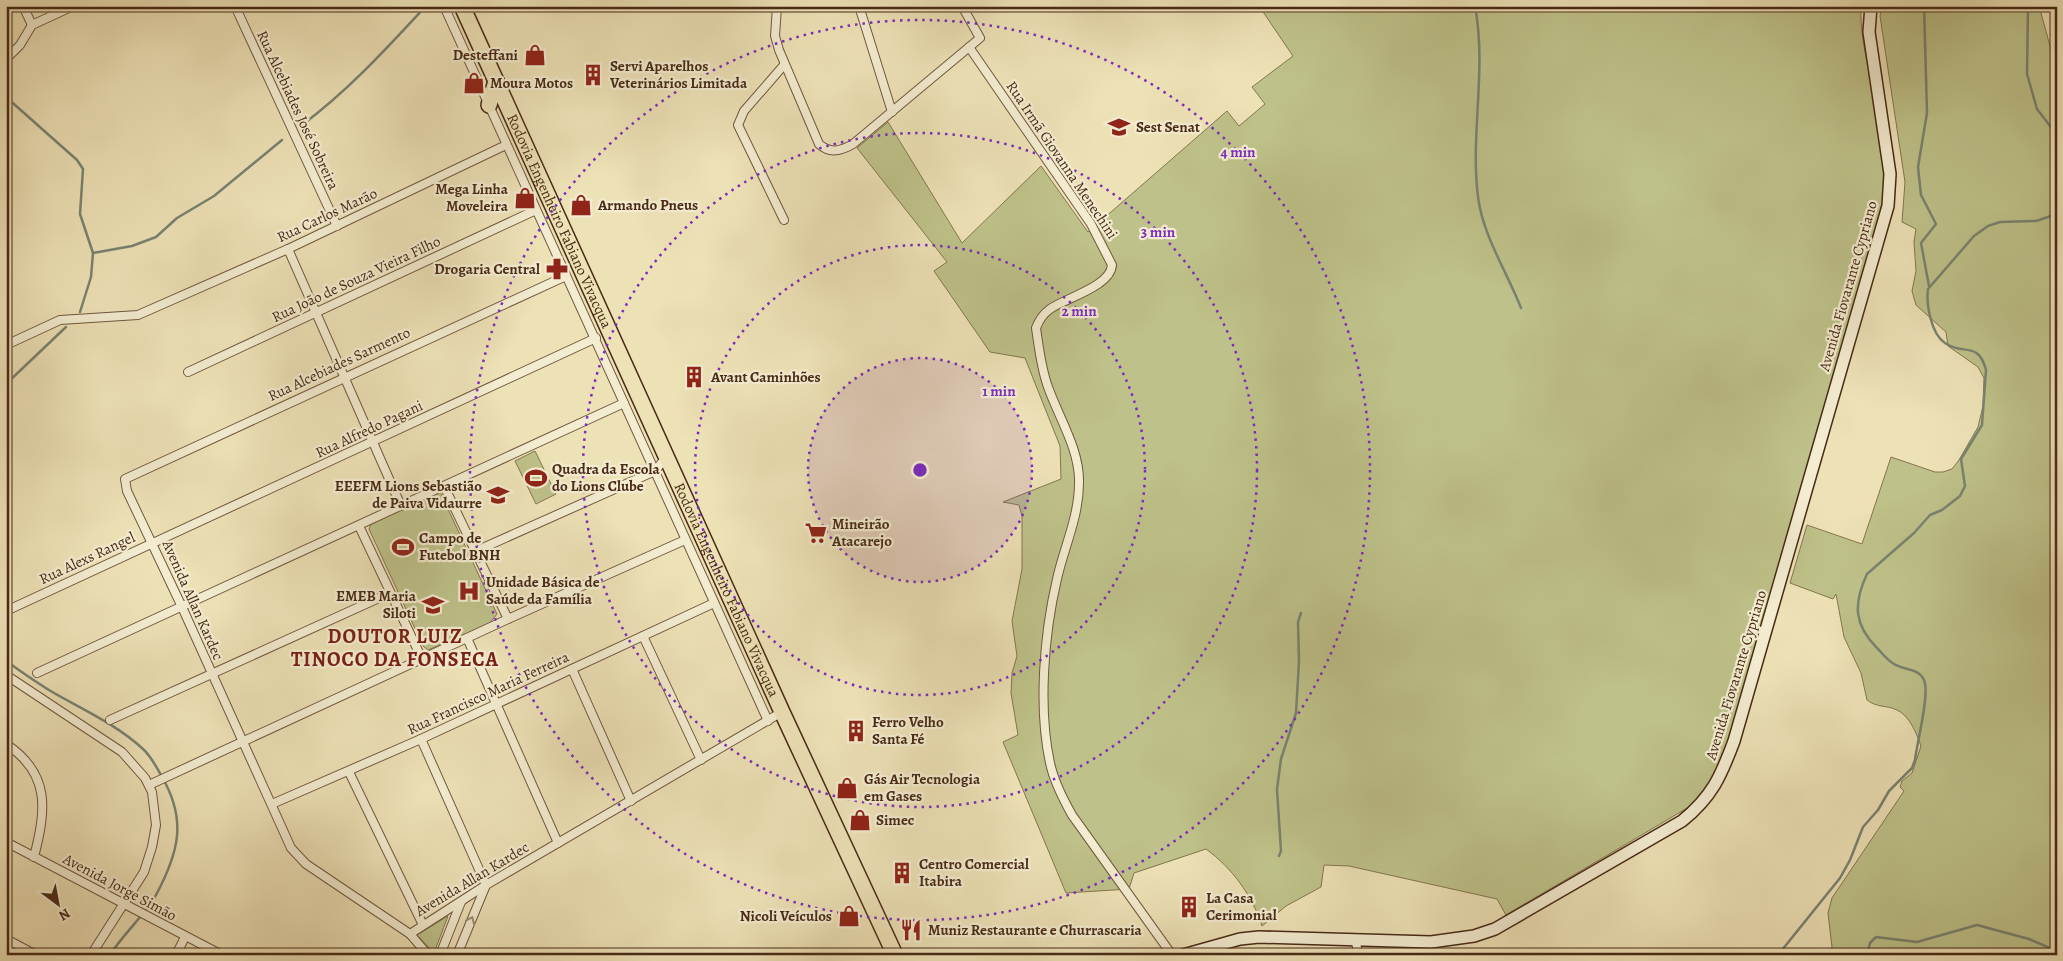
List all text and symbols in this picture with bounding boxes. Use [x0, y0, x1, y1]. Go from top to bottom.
street label: Rua Alcebiades José Sobreira [252, 27, 344, 193]
shop icon: Desteffani [522, 42, 548, 68]
place label: Desteffani [453, 45, 519, 65]
place label: Servi Aparelhos Veterinários Limitada [609, 56, 748, 93]
building icon: Servi Aparelhos Veterinários Limitada [580, 62, 606, 88]
shop icon: Moura Motos [461, 70, 487, 96]
place label: Moura Motos [490, 73, 573, 93]
street label: Rua Irmã Giovanna Menechini [1002, 77, 1122, 243]
street label: Rodovia Engenheiro Fabiano Vivacqua [502, 110, 617, 331]
school or university icon: Sest Senat [1106, 114, 1132, 140]
place label: Sest Senat [1136, 117, 1200, 137]
text: 4 min [1220, 142, 1256, 162]
place label: Mega Linha Moveleira [435, 179, 509, 216]
street label: Rua Carlos Marão [274, 183, 380, 247]
shop icon: Mega Linha Moveleira [512, 185, 538, 211]
shop icon: Armando Pneus [568, 192, 594, 218]
place label: Armando Pneus [597, 195, 698, 215]
street label: Avenida Fiovarante Cypriano [1814, 199, 1882, 374]
text: 3 min [1141, 222, 1176, 242]
street label: Rua João de Souza Vieira Filho [268, 231, 444, 327]
pharmacy icon: Drogaria Central [544, 256, 570, 282]
place label: Drogaria Central [434, 259, 540, 279]
text: 2 min [1061, 301, 1097, 321]
street label: Rua Alcebiades Sarmento [265, 322, 413, 406]
building icon: Avant Caminhões [681, 364, 707, 390]
place label: Avant Caminhões [710, 367, 821, 387]
text: 1 min [982, 381, 1016, 401]
street label: Rua Alfredo Pagani [312, 395, 426, 463]
place label: Quadra da Escola do Lions Clube [552, 459, 660, 496]
centre of rings [911, 461, 929, 479]
sports icon: Quadra da Escola do Lions Clube [523, 465, 549, 491]
place label: EEEFM Lions Sebastião de Paiva Vidaurre [335, 476, 482, 513]
street label: Rodovia Engenheiro Fabiano Vivacqua [669, 479, 784, 700]
school or university icon: EEEFM Lions Sebastião de Paiva Vidaurre [485, 482, 511, 508]
place label: Mineirão Atacarejo [831, 514, 892, 551]
supermarket icon: Mineirão Atacarejo [803, 520, 829, 546]
street label: Rua Alexs Rangel [36, 527, 138, 589]
place label: Campo de Futebol BNH [419, 528, 500, 565]
sports icon: Campo de Futebol BNH [390, 534, 416, 560]
street label: Avenida Allan Kardec [157, 536, 228, 663]
place label: Unidade Básica de Saúde da Família [486, 572, 600, 609]
hospital icon: Unidade Básica de Saúde da Família [456, 578, 482, 604]
place label: EMEB Maria Siloti [336, 586, 417, 623]
street label: Avenida Fiovarante Cypriano [1700, 588, 1771, 763]
school or university icon: EMEB Maria Siloti [420, 592, 446, 618]
district label: DOUTOR LUIZ TINOCO DA FONSECA [291, 623, 499, 673]
street label: Rua Francisco Maria Ferreira [404, 647, 572, 739]
place label: Ferro Velho Santa Fé [872, 712, 944, 749]
building icon: Ferro Velho Santa Fé [843, 718, 869, 744]
place label: Gás Air Tecnologia em Gases [864, 769, 981, 806]
shop icon: Gás Air Tecnologia em Gases [834, 775, 860, 801]
shop icon: Simec [847, 807, 873, 833]
place label: Simec [876, 810, 914, 830]
street label: Avenida Allan Kardec [411, 837, 532, 921]
street label: Avenida Jorge Simão [59, 848, 180, 925]
place label: Centro Comercial Itabira [919, 854, 1029, 891]
building icon: Centro Comercial Itabira [889, 860, 915, 886]
north arrow [32, 878, 82, 928]
place label: La Casa Cerimonial [1206, 888, 1277, 925]
building icon: La Casa Cerimonial [1176, 894, 1202, 920]
shop icon: Nicoli Veículos [836, 903, 862, 929]
text: N [55, 904, 74, 925]
place label: Nicoli Veículos [740, 906, 832, 926]
one-way arrow [465, 916, 476, 925]
restaurant icon: Muniz Restaurante e Churrascaria [898, 917, 924, 943]
place label: Muniz Restaurante e Churrascaria [928, 920, 1143, 940]

